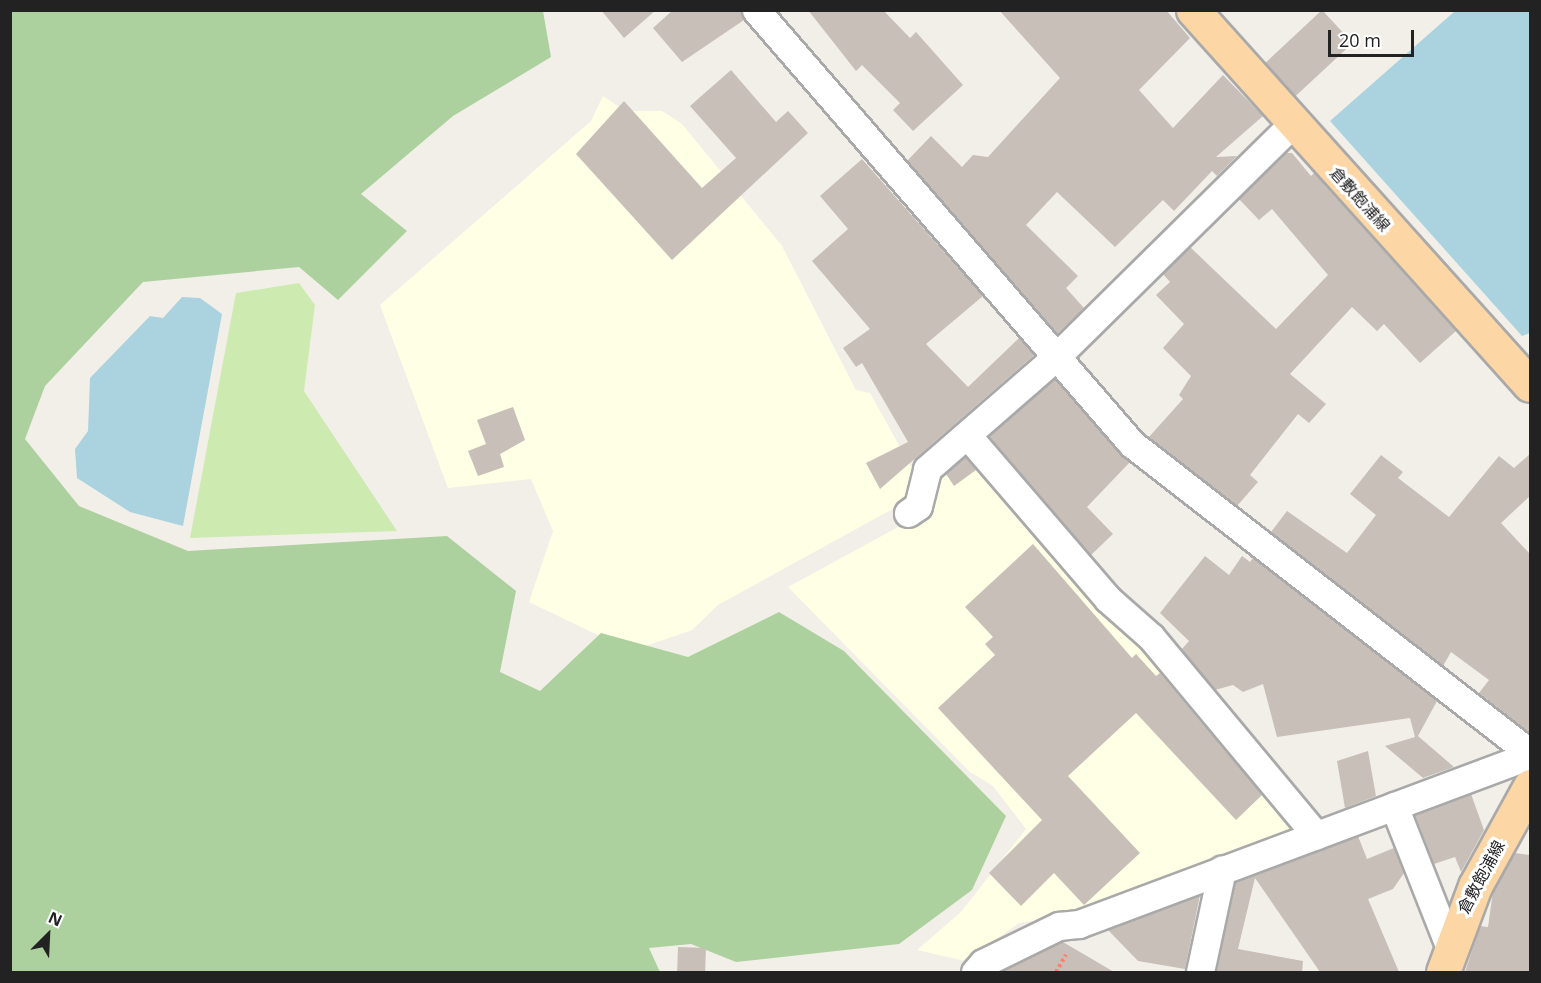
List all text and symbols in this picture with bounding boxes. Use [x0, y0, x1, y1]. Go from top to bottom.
scale bar [1331, 18, 1416, 56]
text: 20 m [1339, 28, 1381, 52]
street label: 倉敷飽浦線 [1326, 163, 1394, 235]
street label: 倉敷飽浦線 [1454, 837, 1508, 917]
north arrow [18, 905, 78, 965]
text: N [45, 906, 66, 931]

